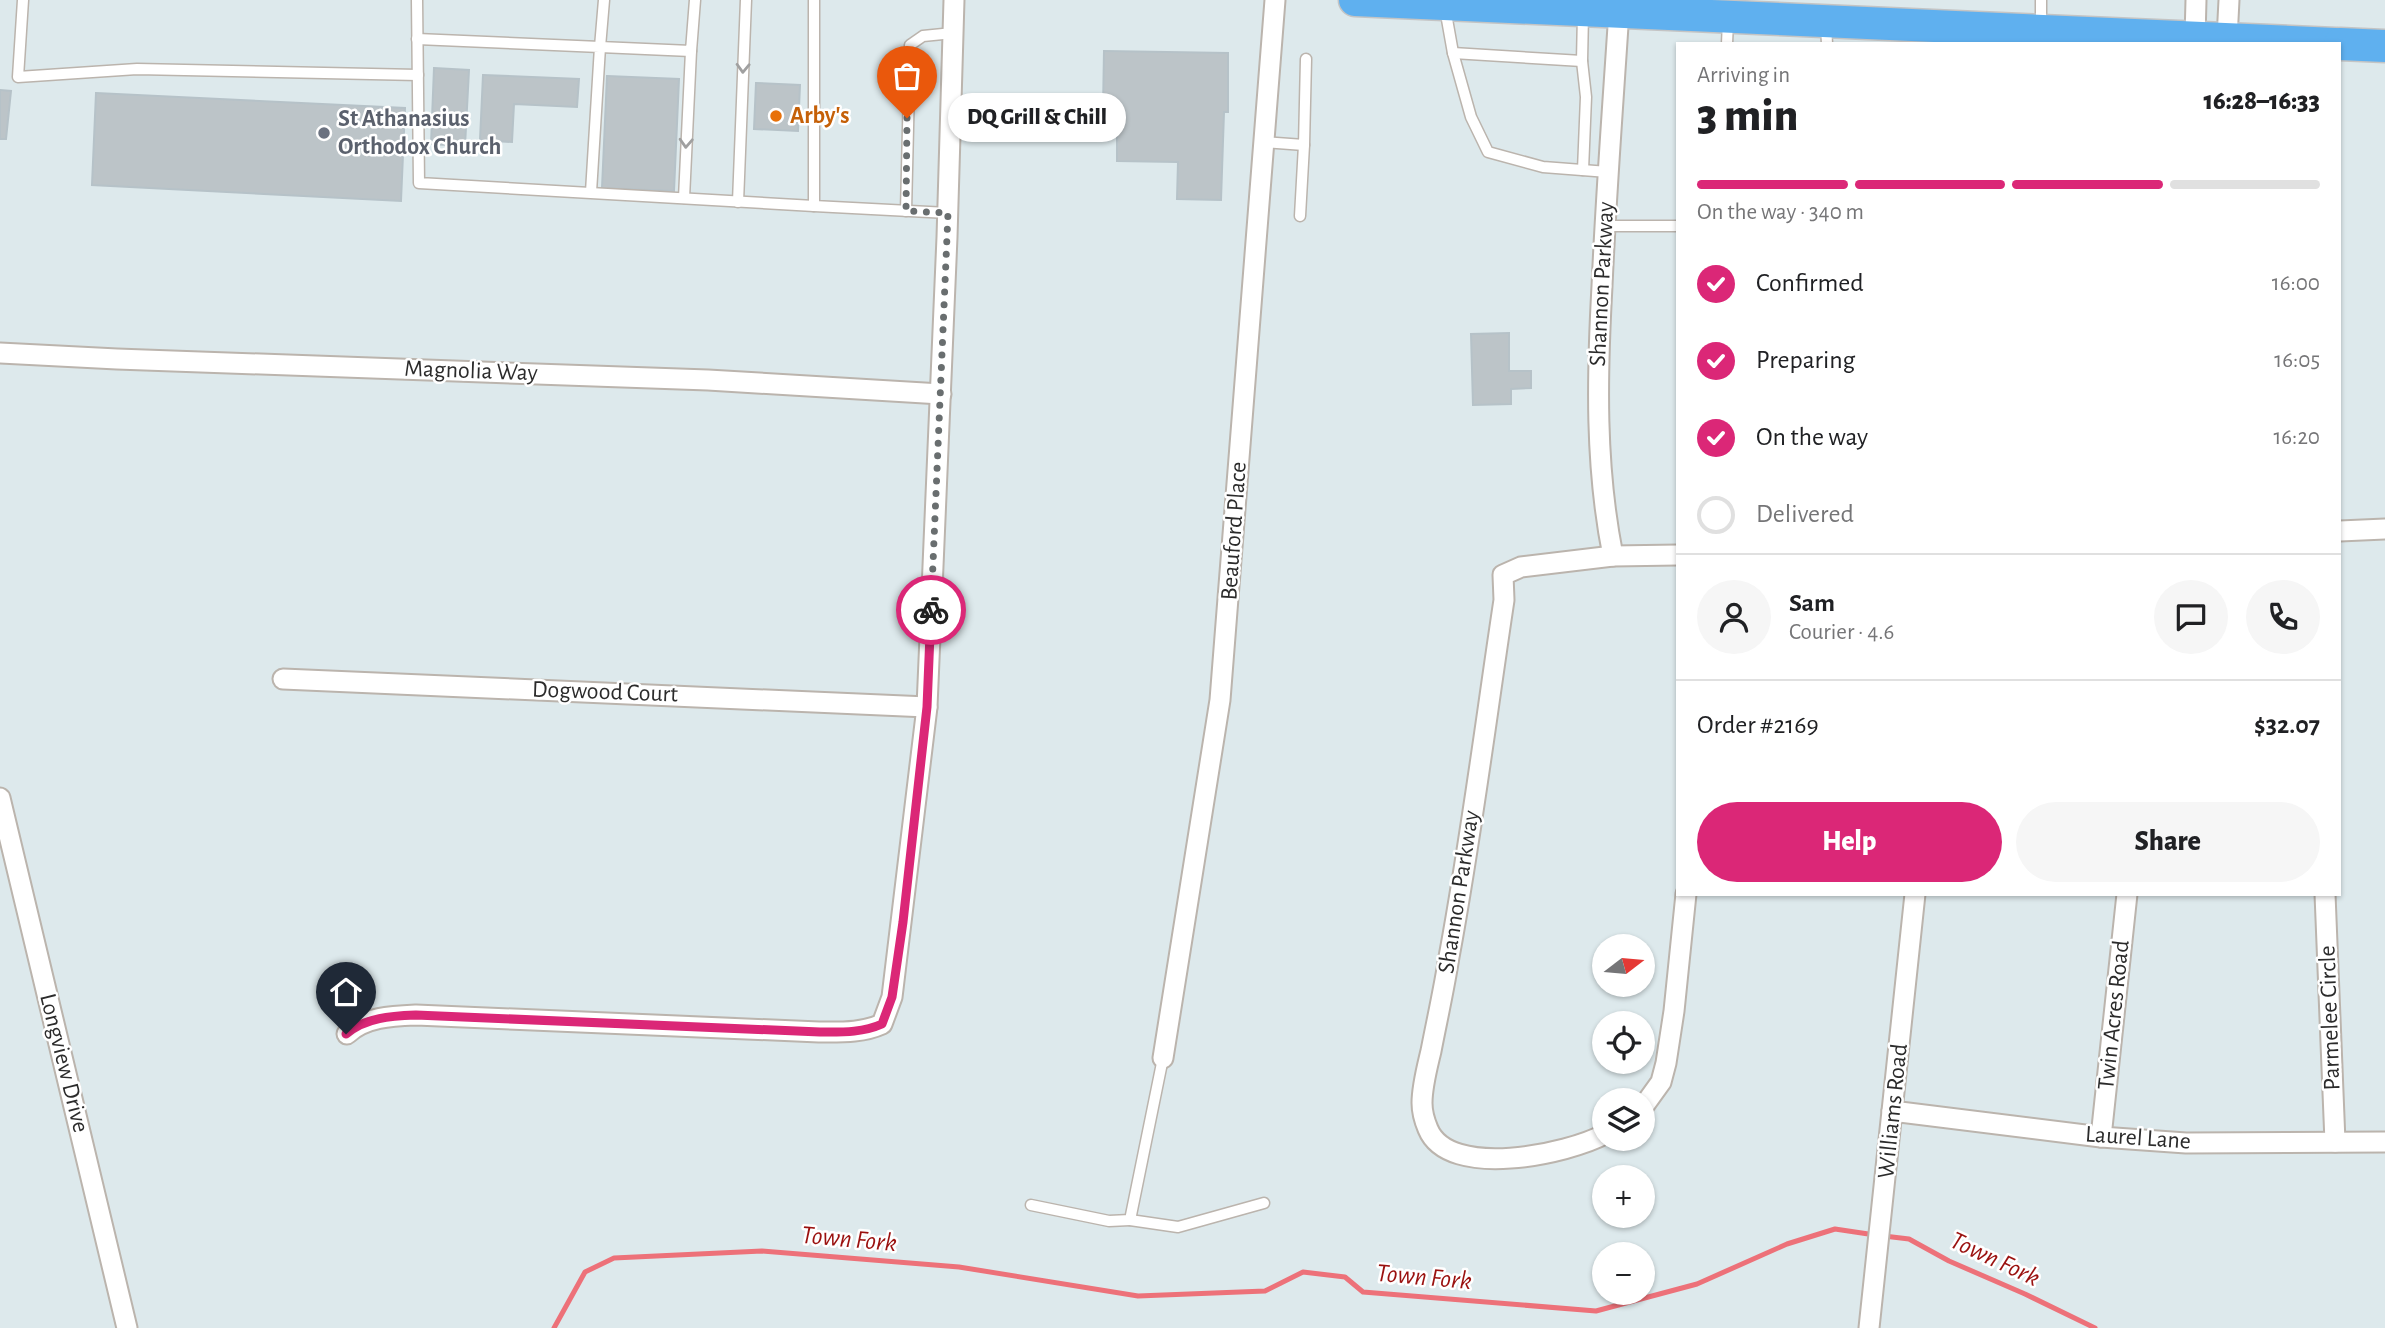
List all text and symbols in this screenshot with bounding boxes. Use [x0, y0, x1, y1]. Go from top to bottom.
pin [877, 46, 937, 118]
icon: bag [888, 57, 926, 95]
one-way arrow [736, 63, 751, 74]
text: Arriving in [1697, 64, 1790, 87]
text: 16:28–16:33 [2203, 88, 2320, 114]
text: 3 min [1697, 93, 1798, 139]
callout: DQ Grill & Chill [949, 94, 1128, 142]
place label: Arby's [790, 104, 849, 128]
text: DQ Grill & Chill [967, 106, 1107, 129]
place label: St Athanasius Orthodox Church [338, 107, 501, 159]
marker: Arby's [768, 108, 784, 124]
marker: St Athanasius Orthodox Church [316, 125, 332, 141]
one-way arrow [679, 138, 694, 149]
street label: Shannon Parkway [1586, 201, 1618, 367]
text: On the way · 340 m [1697, 201, 1864, 224]
icon: check [1697, 265, 1735, 303]
text: Confirmed [1756, 270, 1864, 296]
text: 16:00 [2272, 272, 2320, 295]
icon: check [1697, 342, 1735, 380]
text: Preparing [1756, 347, 1855, 373]
text: 16:05 [2274, 349, 2320, 372]
street label: Magnolia Way [404, 357, 538, 385]
icon: check [1697, 419, 1735, 457]
text: On the way [1756, 424, 1868, 450]
text: 16:20 [2273, 426, 2320, 449]
street label: Beauford Place [1217, 461, 1251, 601]
text: Delivered [1756, 501, 1854, 527]
courier [896, 575, 966, 645]
button: person [1697, 580, 1771, 654]
button: chat [2154, 580, 2228, 654]
button: phone [2246, 580, 2320, 654]
text: Sam [1789, 590, 1835, 616]
icon: bike [912, 591, 950, 629]
text: Courier · 4.6 [1789, 621, 1894, 644]
street label: Dogwood Court [532, 677, 679, 707]
text: Order #2169 [1697, 712, 1819, 738]
text: $32.07 [2254, 712, 2320, 738]
button: Help [1697, 802, 2002, 882]
button: Share [2016, 802, 2320, 882]
street label: Shannon Parkway [1434, 809, 1484, 975]
north arrow [1592, 934, 1656, 998]
map controls [1592, 934, 1655, 1305]
street label: Twin Acres Road [2094, 939, 2134, 1091]
street label: Parmelee Circle [2315, 945, 2345, 1091]
pin [316, 962, 376, 1034]
icon: home [327, 973, 365, 1011]
street label: Longview Drive [35, 991, 93, 1135]
button: locate [1592, 1011, 1655, 1074]
street label: Williams Road [1874, 1042, 1912, 1180]
button: layers [1592, 1088, 1655, 1151]
street label: Laurel Lane [2084, 1122, 2192, 1154]
button: + [1592, 1165, 1655, 1228]
water label: Town Fork [800, 1222, 898, 1256]
water label: Town Fork [1946, 1227, 2044, 1291]
button: − [1592, 1242, 1655, 1305]
water label: Town Fork [1375, 1260, 1473, 1294]

